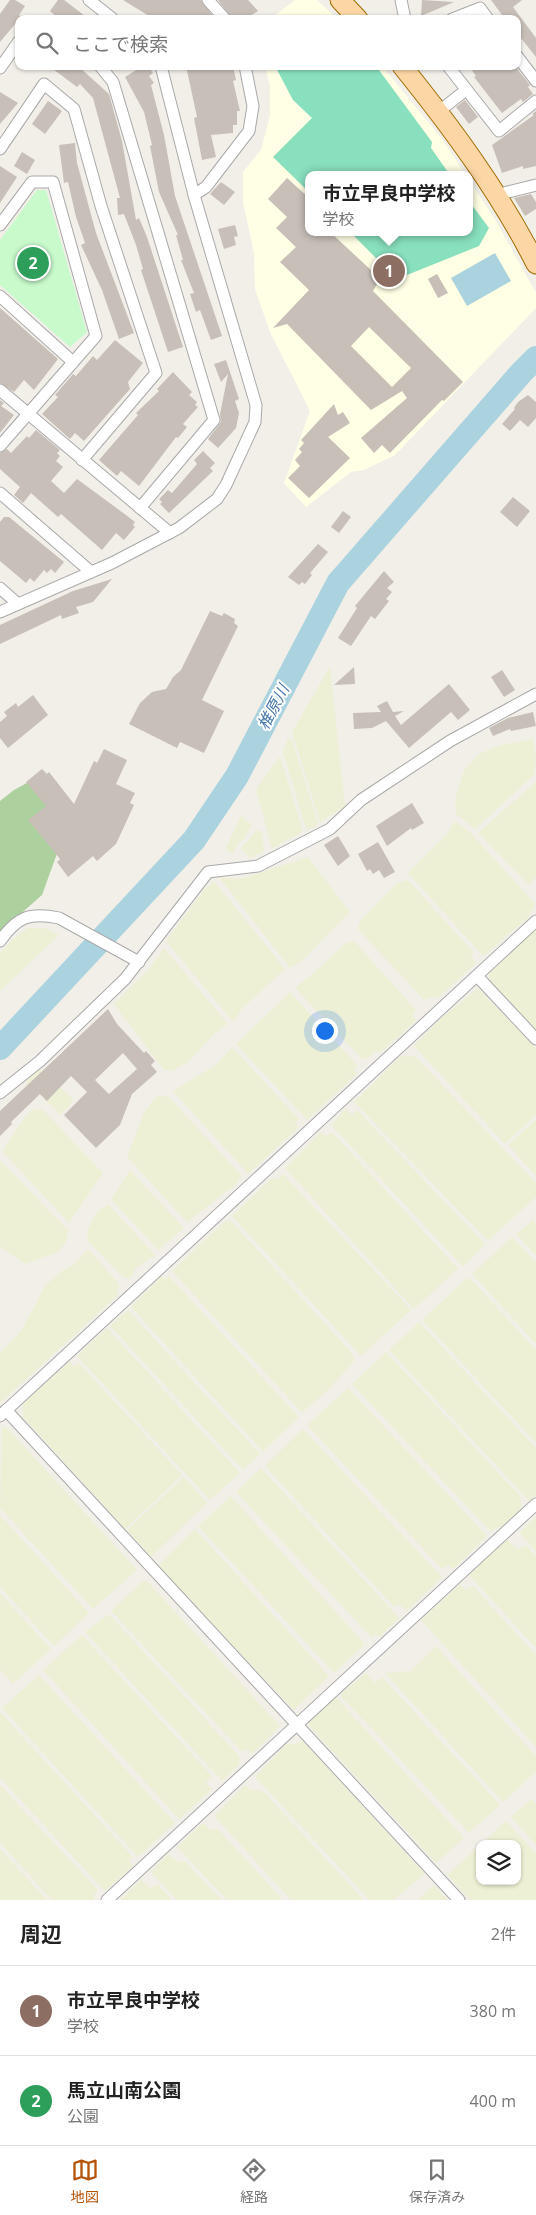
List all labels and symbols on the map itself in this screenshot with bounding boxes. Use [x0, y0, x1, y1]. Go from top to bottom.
pin: 2 [17, 244, 49, 282]
pin: 1 [373, 252, 405, 290]
water label: 椎原川 [252, 679, 295, 733]
your location [312, 1018, 338, 1044]

